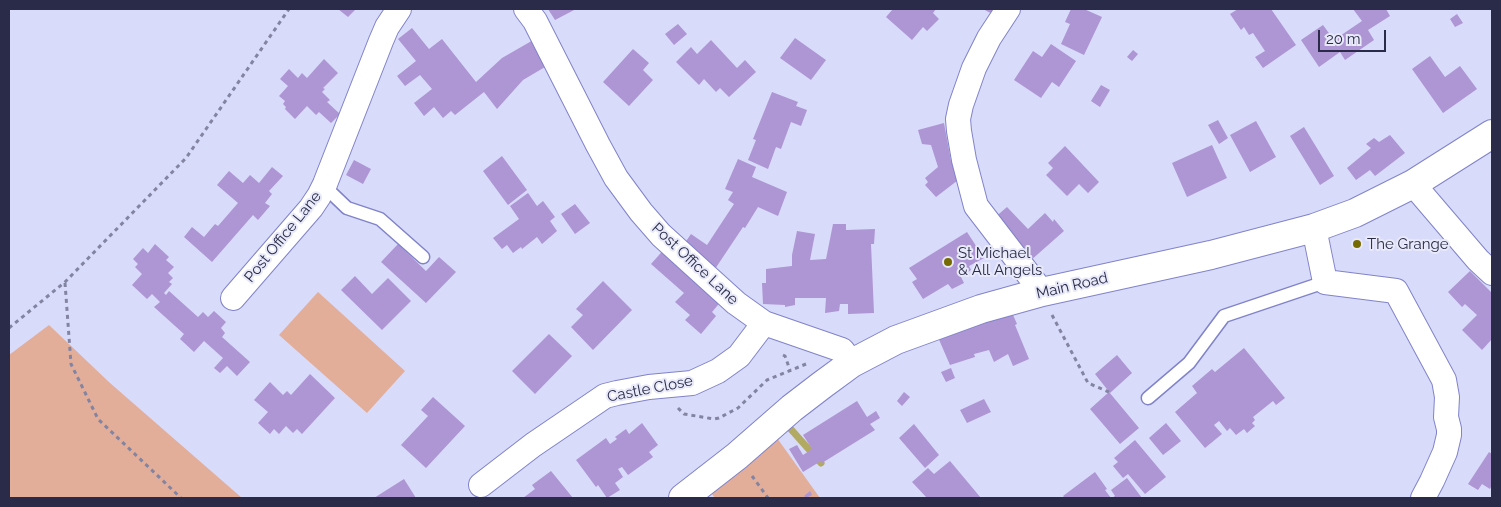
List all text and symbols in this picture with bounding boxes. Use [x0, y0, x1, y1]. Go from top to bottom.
scale bar [1321, 20, 1388, 52]
text: 20 m [1326, 30, 1361, 48]
street label: Post Office Lane [241, 188, 325, 286]
street label: Post Office Lane [648, 219, 742, 309]
place label: The Grange [1367, 235, 1448, 253]
marker: The Grange [1351, 238, 1363, 250]
place label: St Michael & All Angels [958, 244, 1042, 279]
marker: St Michael & All Angels [942, 256, 954, 268]
street label: Main Road [1034, 269, 1110, 303]
street label: Castle Close [606, 372, 694, 406]

